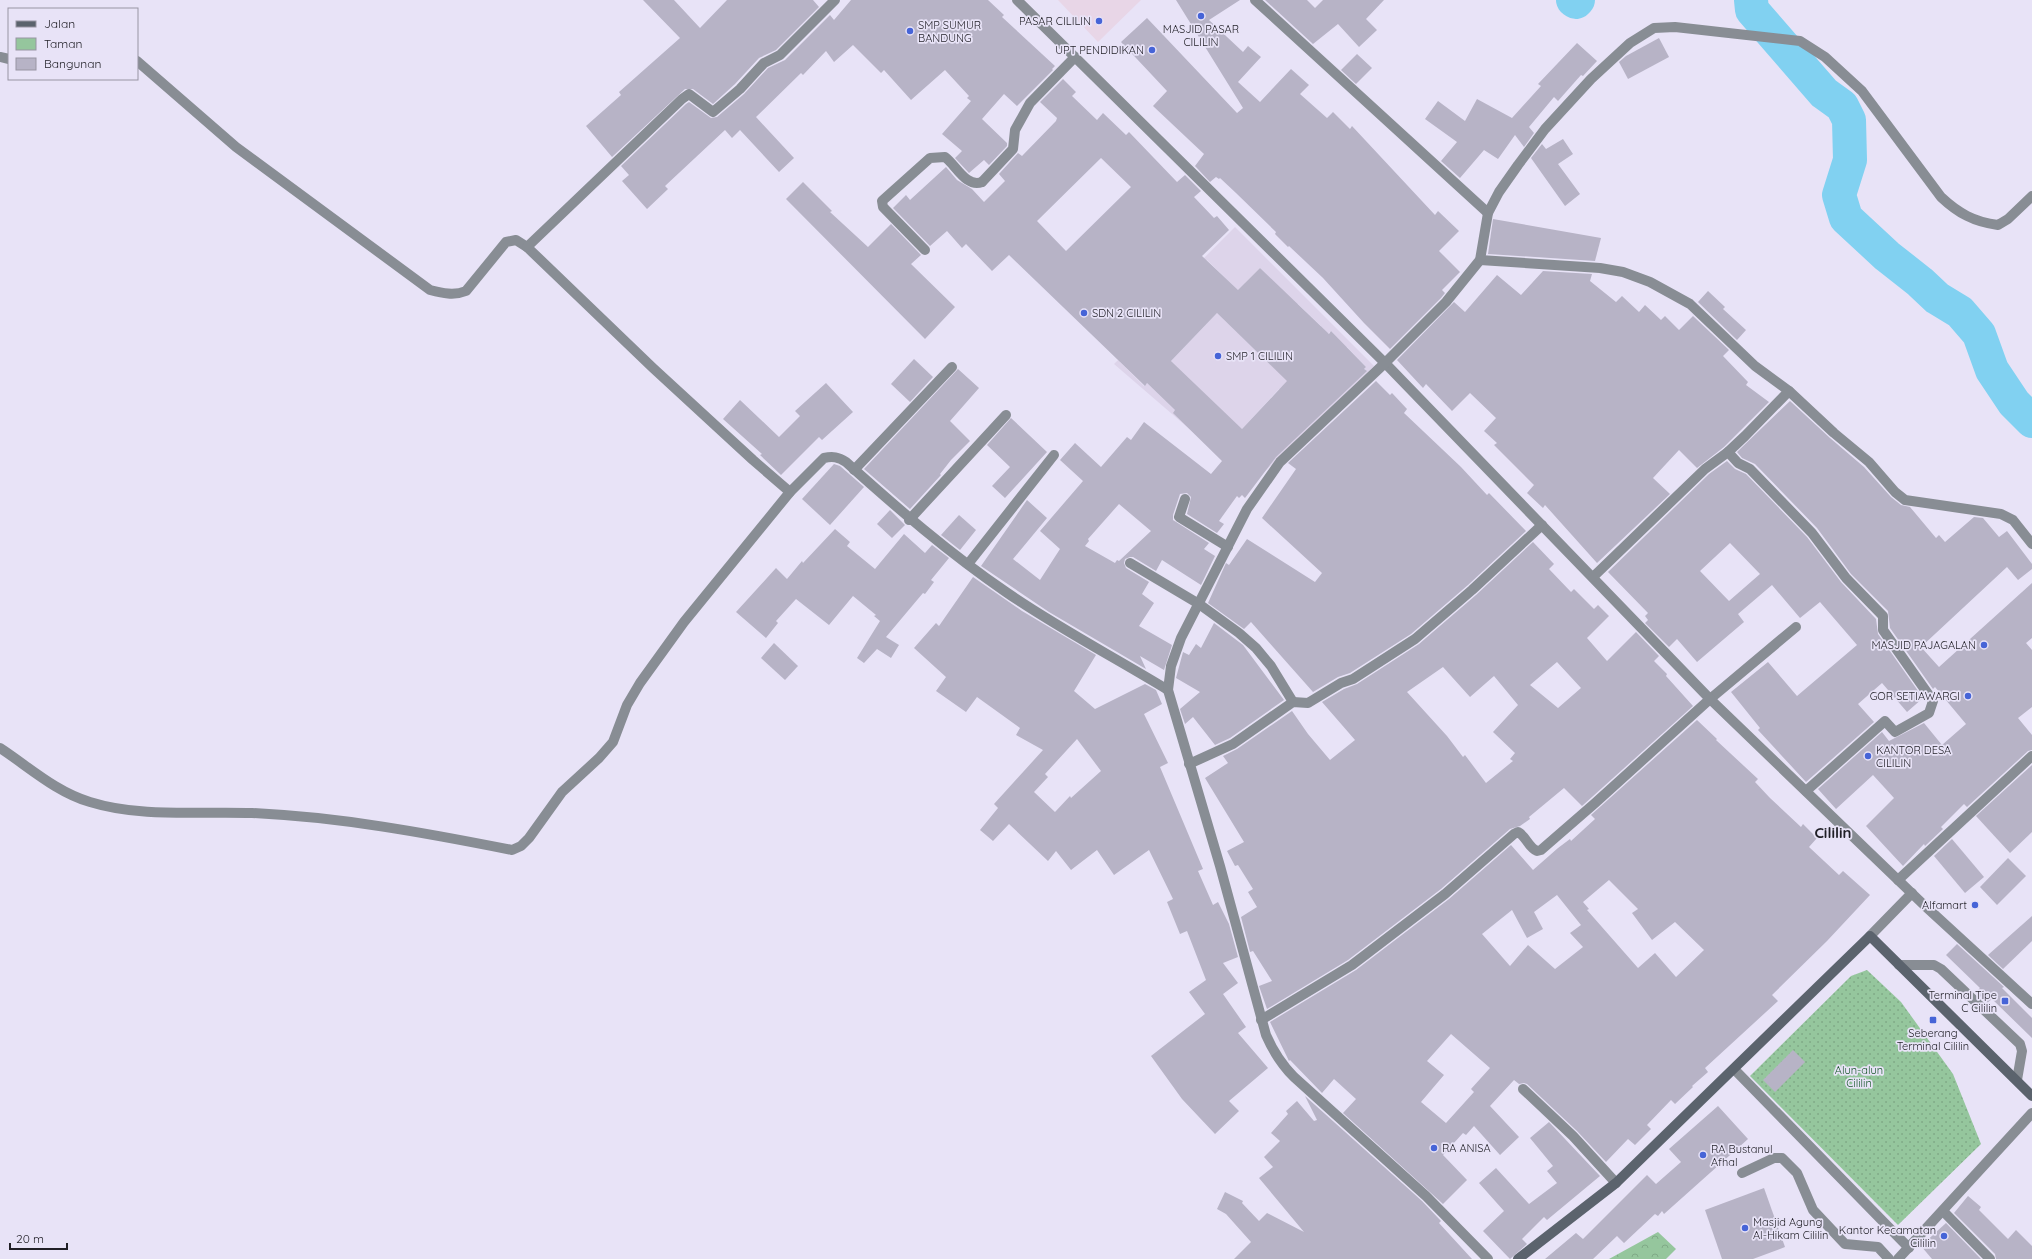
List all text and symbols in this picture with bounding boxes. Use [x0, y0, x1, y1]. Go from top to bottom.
legend [8, 8, 138, 80]
marker: MASJID PASAR CILILIN [1196, 11, 1206, 21]
place label: PASAR CILILIN [1019, 14, 1091, 28]
text: Jalan [44, 16, 75, 31]
marker: PASAR CILILIN [1094, 16, 1104, 26]
place label: SMP SUMUR BANDUNG [918, 18, 981, 45]
place label: MASJID PASAR CILILIN [1163, 22, 1239, 49]
marker: SMP SUMUR BANDUNG [905, 26, 915, 36]
text: Taman [44, 36, 82, 51]
place label: UPT PENDIDIKAN [1055, 43, 1144, 57]
marker: UPT PENDIDIKAN [1147, 45, 1157, 55]
text: Bangunan [44, 56, 101, 71]
place label: SDN 2 CILILIN [1092, 306, 1161, 320]
marker: SDN 2 CILILIN [1079, 308, 1089, 318]
place label: SMP 1 CILILIN [1226, 349, 1293, 363]
marker: SMP 1 CILILIN [1213, 351, 1223, 361]
place label: MASJID PAJAGALAN [1871, 638, 1976, 652]
marker: MASJID PAJAGALAN [1979, 640, 1989, 650]
place label: GOR SETIAWARGI [1870, 689, 1960, 703]
marker: GOR SETIAWARGI [1963, 691, 1973, 701]
place label: KANTOR DESA CILILIN [1876, 743, 1951, 770]
marker: KANTOR DESA CILILIN [1863, 751, 1873, 761]
district label: Cililin [1814, 823, 1852, 842]
place label: Alfamart [1922, 898, 1967, 912]
marker: Alfamart [1970, 900, 1980, 910]
place label: Terminal Tipe C Cililin [1928, 988, 1997, 1015]
marker: Terminal Tipe C Cililin [2000, 996, 2010, 1006]
marker: Seberang Terminal Cililin [1928, 1015, 1938, 1025]
place label: Seberang Terminal Cililin [1897, 1026, 1969, 1053]
park label: Alun-alun Cililin [1835, 1063, 1883, 1090]
place label: RA ANISA [1442, 1141, 1491, 1155]
place label: RA Bustanul Afhal [1711, 1142, 1773, 1169]
marker: RA ANISA [1429, 1143, 1439, 1153]
marker: RA Bustanul Afhal [1698, 1150, 1708, 1160]
place label: Masjid Agung Al-Hikam Cililin [1753, 1215, 1828, 1242]
marker: Masjid Agung Al-Hikam Cililin [1740, 1223, 1750, 1233]
place label: Kantor Kecamatan Cililin [1839, 1223, 1936, 1250]
scale bar [10, 1225, 67, 1251]
text: 20 m [16, 1231, 44, 1246]
marker: Kantor Kecamatan Cililin [1939, 1231, 1949, 1241]

